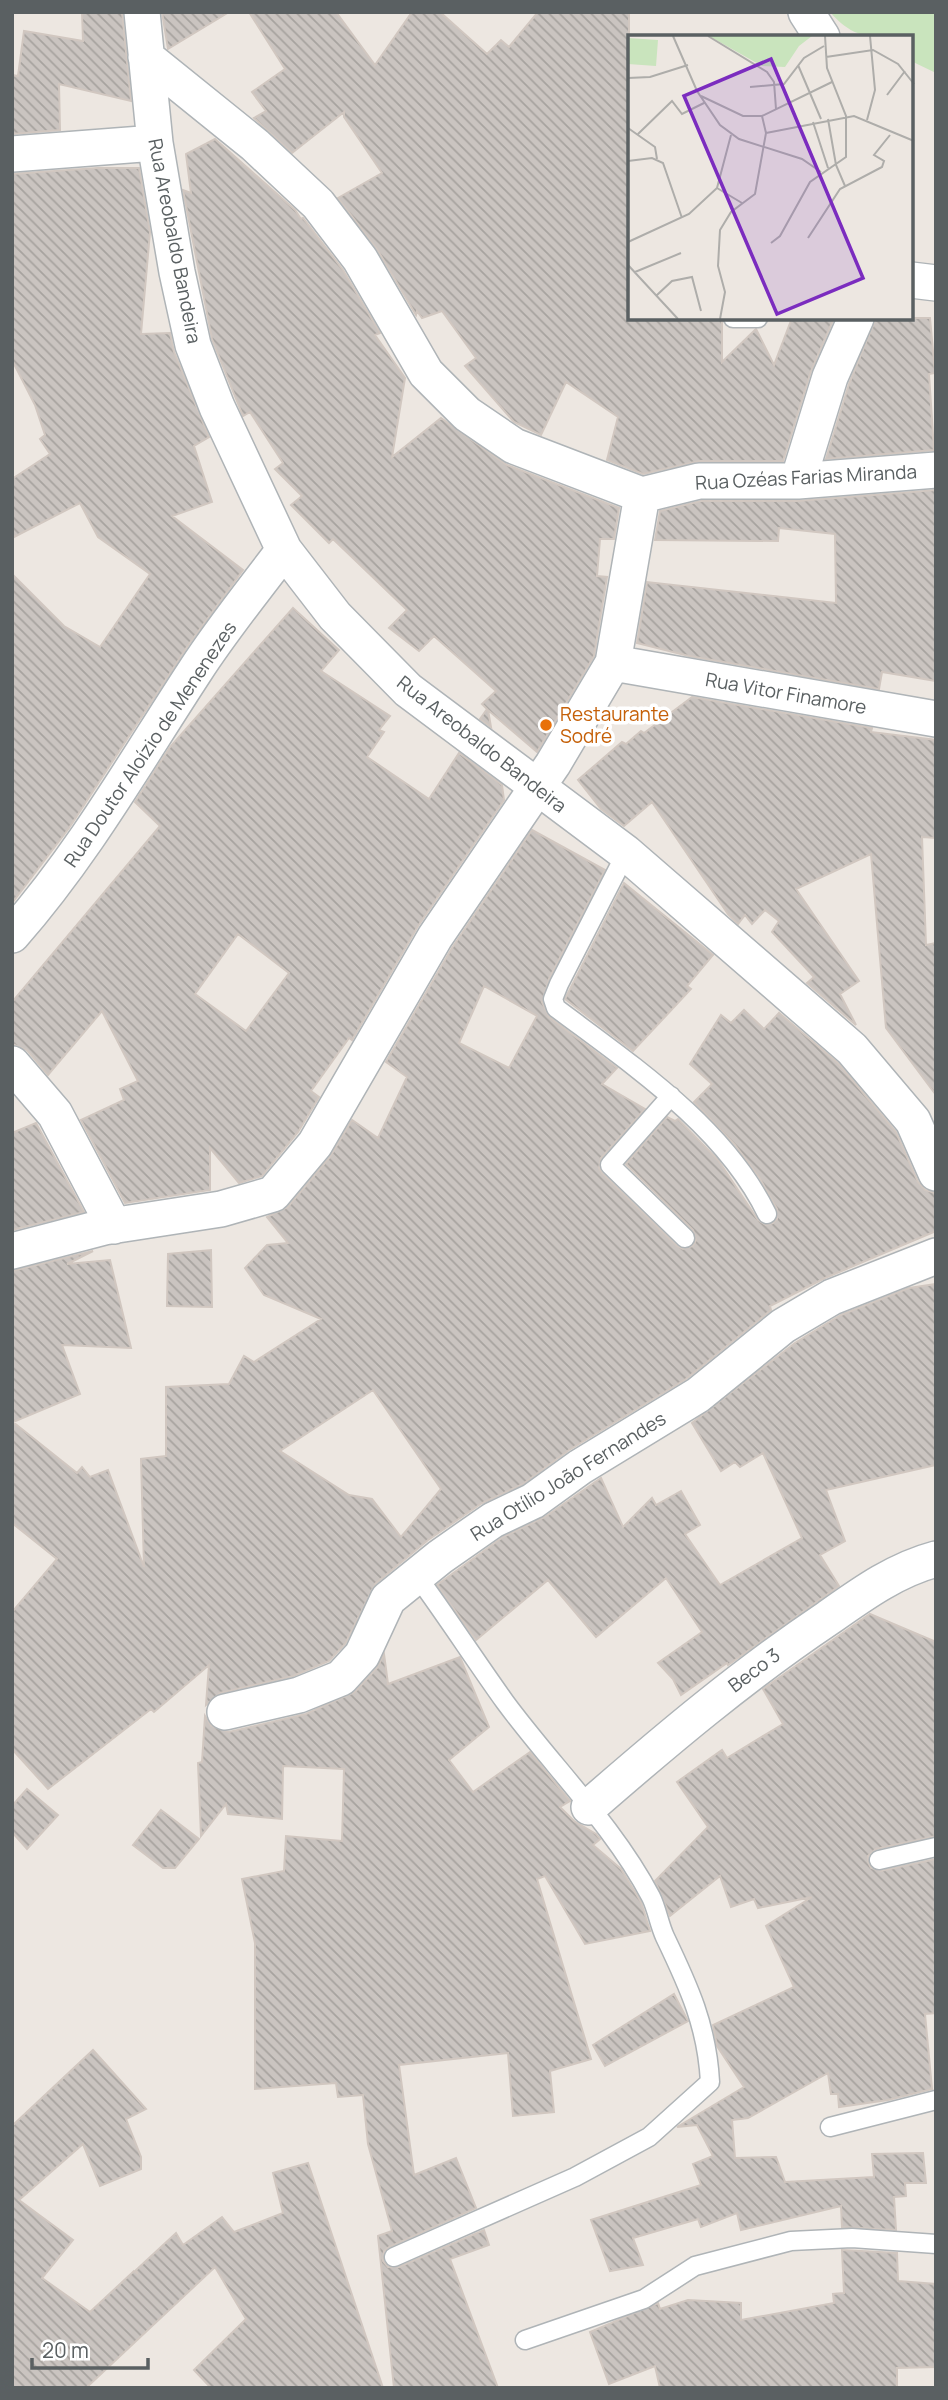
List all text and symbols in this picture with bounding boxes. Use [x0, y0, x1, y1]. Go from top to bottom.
inset map [628, 35, 913, 320]
street label: Rua Areobaldo Bandeira [142, 136, 208, 346]
street label: Rua Ozéas Farias Miranda [695, 458, 917, 496]
street label: Rua Doutor Aloízio de Menenezes [58, 616, 242, 872]
street label: Rua Vitor Finamore [703, 666, 869, 720]
street label: Rua Areobaldo Bandeira [392, 670, 572, 818]
place label: Restaurante Sodré [560, 701, 669, 749]
marker: Restaurante Sodré [538, 717, 554, 733]
street label: Rua Otílio João Fernandes [465, 1405, 671, 1547]
street label: Beco 3 [723, 1642, 785, 1698]
scale bar [32, 2326, 147, 2370]
text: 20 m [42, 2336, 89, 2364]

